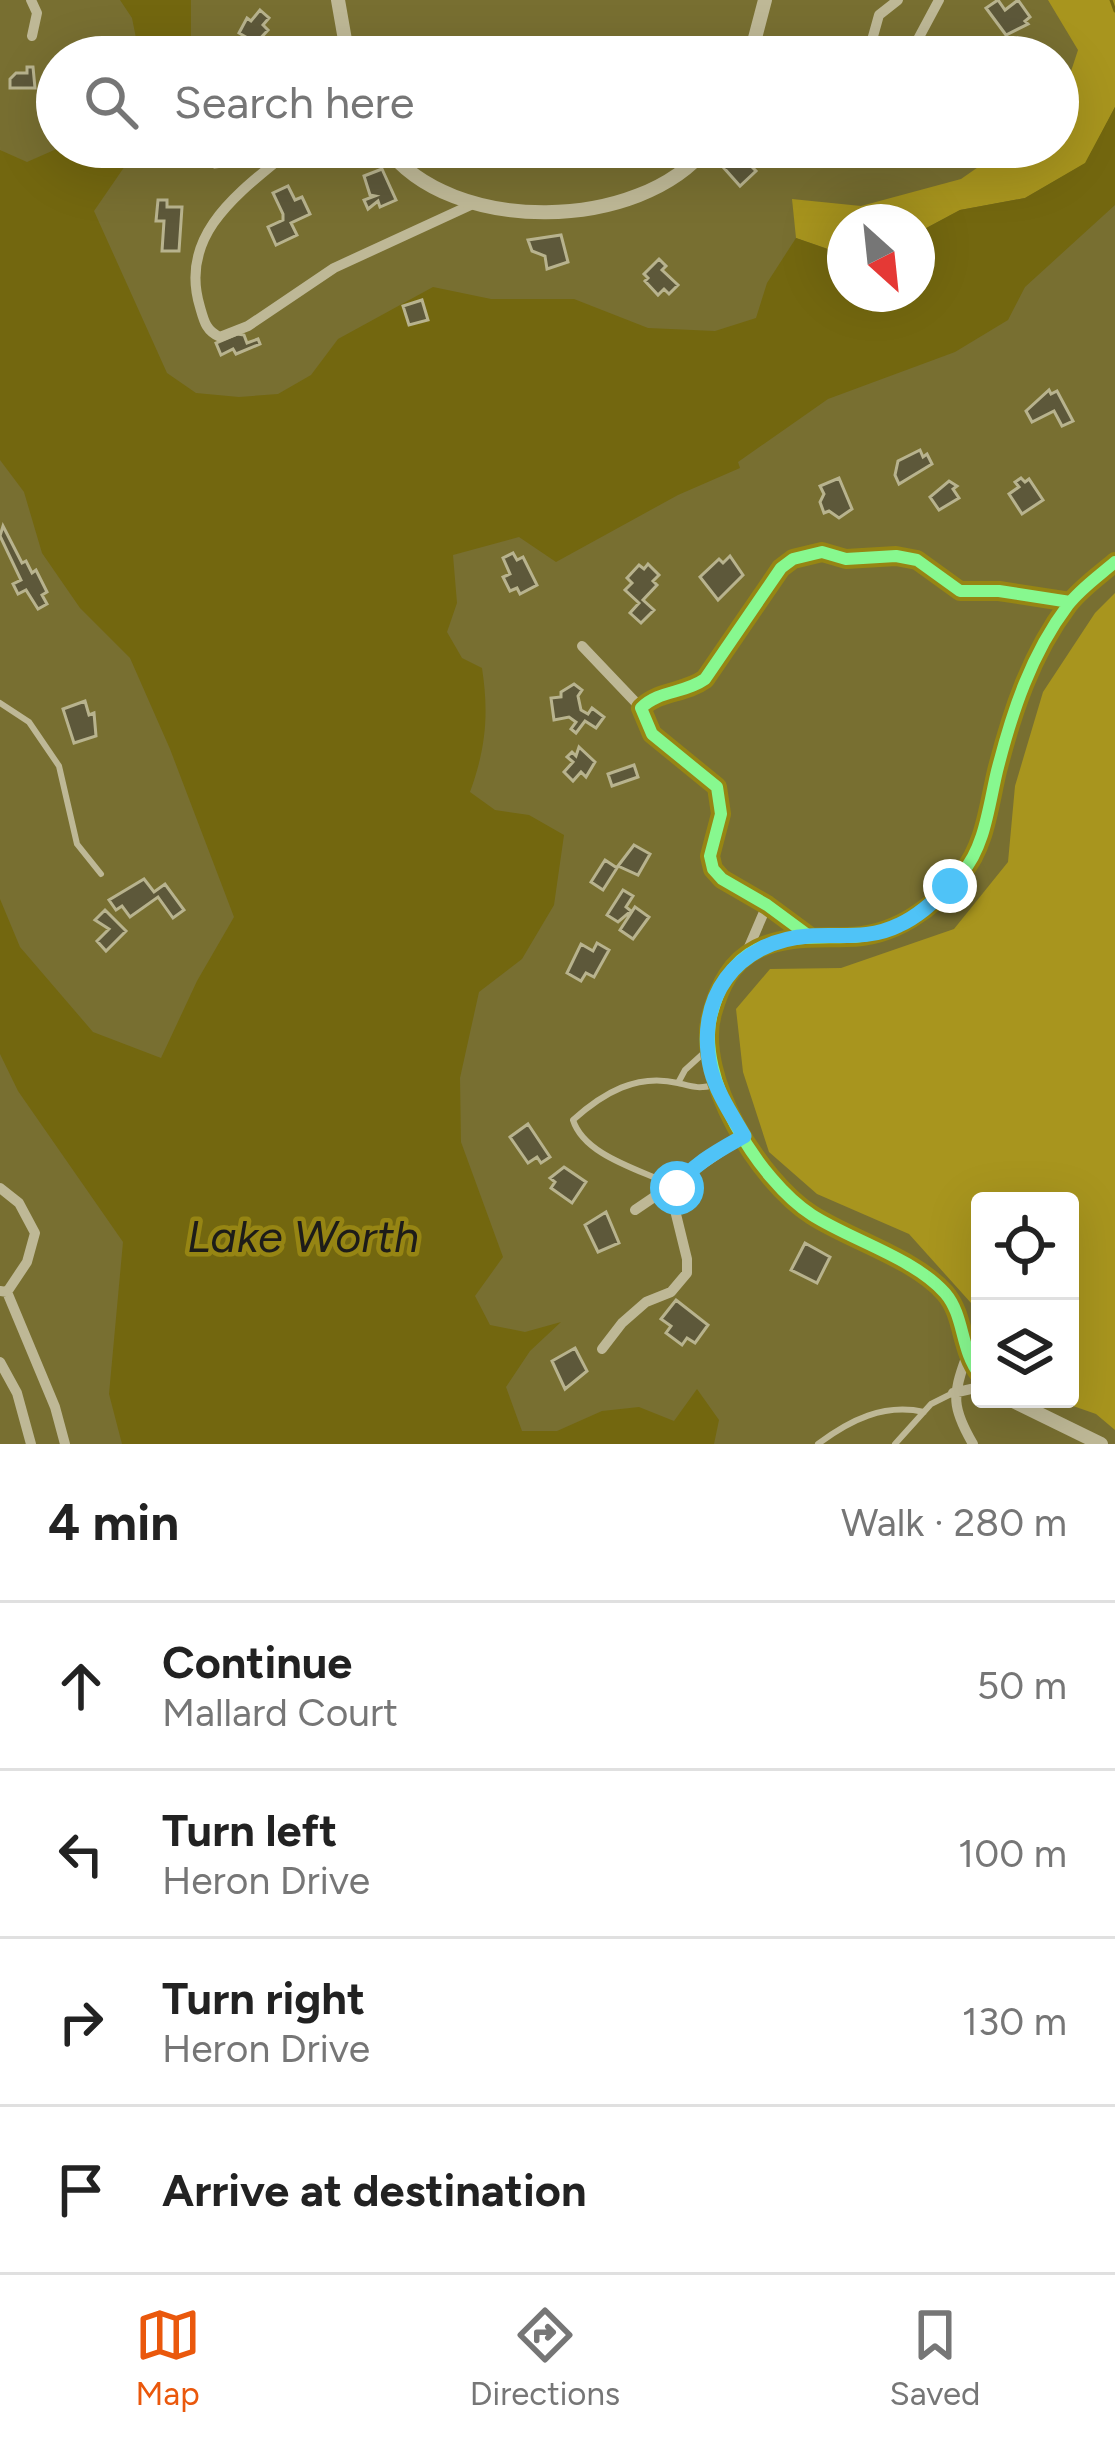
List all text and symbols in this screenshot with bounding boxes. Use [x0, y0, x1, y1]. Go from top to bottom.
search box [36, 36, 1079, 168]
icon: search [78, 69, 144, 135]
text: Search here [174, 75, 414, 129]
north arrow [827, 204, 935, 312]
route end [923, 859, 977, 913]
route start [650, 1161, 704, 1215]
map controls [971, 1192, 1079, 1408]
button: locate [971, 1192, 1079, 1300]
water label: Lake Worth [187, 1209, 419, 1263]
button: layers [971, 1300, 1079, 1408]
text: 4 min [48, 1492, 179, 1553]
text: Walk · 280 m [841, 1499, 1067, 1546]
text: Continue [162, 1635, 352, 1689]
icon: ahead [48, 1653, 114, 1719]
text: 50 m [977, 1662, 1067, 1709]
text: Mallard Court [162, 1689, 398, 1736]
text: Turn left [162, 1803, 337, 1857]
icon: left [48, 1821, 114, 1887]
text: 100 m [958, 1830, 1067, 1877]
text: Heron Drive [162, 1857, 370, 1904]
text: Turn right [162, 1971, 365, 2025]
icon: right [48, 1989, 114, 2055]
text: 130 m [962, 1998, 1067, 2045]
text: Heron Drive [162, 2025, 370, 2072]
icon: arrive [48, 2157, 114, 2223]
text: Arrive at destination [162, 2163, 586, 2217]
tab: Map [135, 2302, 201, 2413]
tab: Directions [470, 2302, 620, 2413]
tab: Saved [889, 2302, 980, 2413]

